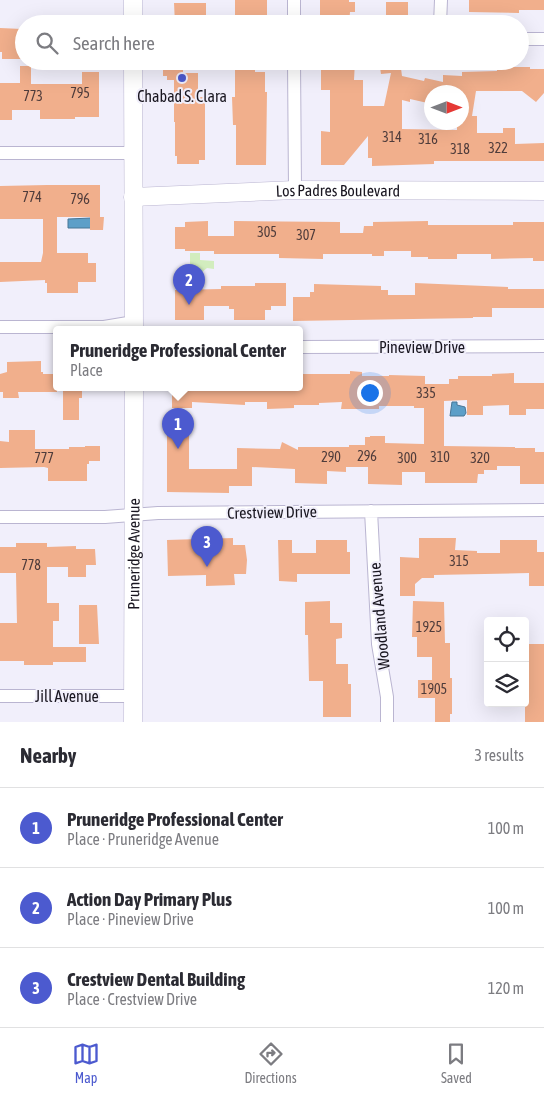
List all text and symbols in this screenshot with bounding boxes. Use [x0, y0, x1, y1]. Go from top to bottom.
search box [15, 15, 529, 70]
icon: search [33, 29, 61, 57]
text: Search here [73, 32, 155, 54]
marker: Chabad S. Clara [176, 72, 188, 84]
house number: 795 [70, 85, 90, 101]
north arrow [424, 85, 469, 130]
place label: Chabad S. Clara [137, 87, 227, 105]
house number: 773 [23, 88, 43, 104]
house number: 314 [382, 129, 402, 145]
house number: 316 [418, 131, 438, 147]
house number: 322 [488, 140, 508, 156]
house number: 318 [450, 141, 470, 157]
street label: Los Padres Boulevard [275, 181, 400, 200]
house number: 774 [22, 189, 42, 205]
house number: 796 [70, 191, 90, 207]
house number: 305 [257, 224, 277, 240]
house number: 307 [296, 227, 316, 243]
pin: 2 [173, 264, 205, 305]
popup [53, 326, 303, 391]
street label: Pineview Drive [379, 338, 465, 356]
text: Pruneridge Professional Center [70, 339, 286, 361]
text: Place [70, 361, 103, 379]
your location [357, 380, 383, 406]
house number: 335 [416, 385, 436, 401]
pin: 1 [162, 408, 194, 449]
house number: 296 [357, 448, 377, 464]
house number: 290 [321, 449, 341, 465]
house number: 310 [430, 449, 450, 465]
house number: 777 [34, 450, 54, 466]
house number: 300 [397, 450, 417, 466]
house number: 320 [470, 450, 490, 466]
street label: Pruneridge Avenue [124, 498, 144, 610]
street label: Crestview Drive [227, 502, 317, 522]
pin: 3 [191, 526, 223, 567]
house number: 315 [449, 553, 469, 569]
house number: 778 [21, 557, 41, 573]
street label: Woodland Avenue [365, 562, 393, 670]
map controls [484, 617, 529, 707]
button: locate [484, 617, 529, 662]
house number: 1925 [416, 619, 442, 635]
button: layers [484, 662, 529, 707]
house number: 1905 [421, 681, 447, 697]
street label: Jill Avenue [35, 687, 99, 705]
text: Nearby [20, 743, 76, 767]
text: 3 results [474, 746, 524, 764]
text: Pruneridge Professional Center [67, 808, 283, 830]
text: 1 [32, 819, 40, 837]
text: 100 m [488, 819, 524, 837]
text: Place · Pruneridge Avenue [67, 830, 219, 848]
text: Action Day Primary Plus [67, 888, 232, 910]
text: 2 [32, 899, 40, 917]
text: 100 m [488, 899, 524, 917]
text: Place · Pineview Drive [67, 910, 194, 928]
text: Crestview Dental Building [67, 968, 245, 990]
text: 3 [32, 979, 40, 997]
text: 120 m [488, 979, 524, 997]
text: Place · Crestview Drive [67, 990, 197, 1008]
tab: Map [72, 1040, 100, 1086]
tab: Directions [244, 1040, 297, 1086]
tab: Saved [441, 1040, 472, 1086]

